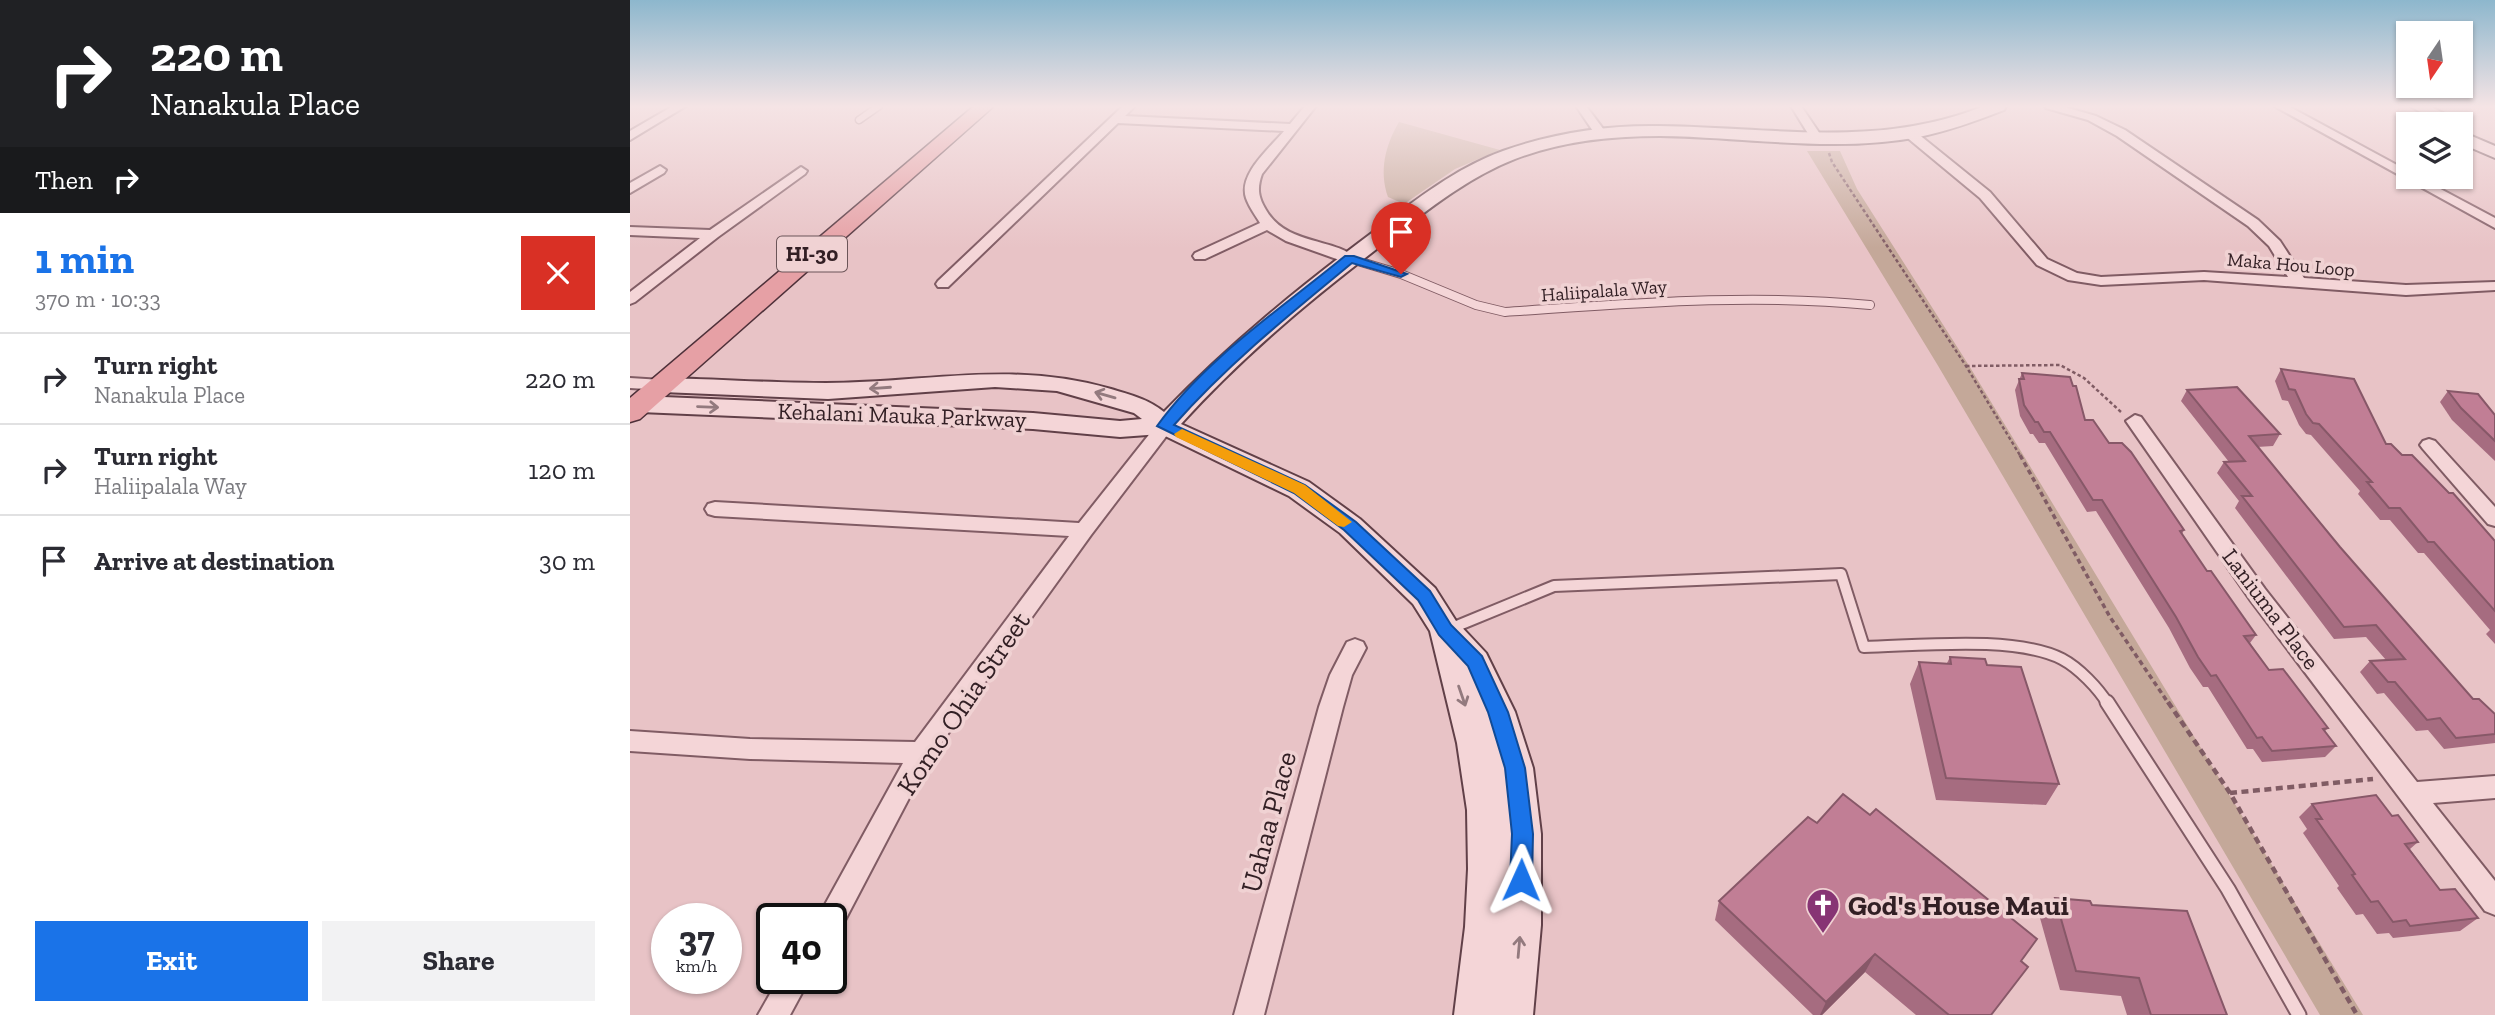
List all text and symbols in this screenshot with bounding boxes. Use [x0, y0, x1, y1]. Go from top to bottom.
north arrow [2396, 21, 2473, 98]
map controls [2396, 21, 2473, 189]
text: 220 m [150, 25, 283, 84]
icon: right [35, 28, 126, 119]
text: Nanakula Place [150, 85, 360, 123]
button: layers [2396, 112, 2473, 189]
icon: right [107, 161, 145, 199]
text: Then [35, 164, 93, 196]
pin [1371, 202, 1431, 274]
icon: arrive [1382, 213, 1420, 251]
text: 1 min [35, 233, 134, 284]
button: close [521, 236, 595, 310]
road number: HI-30 [777, 236, 847, 272]
street label: Maka Hou Loop [2226, 247, 2356, 282]
street label: Haliipalala Way [1540, 275, 1668, 306]
text: 370 m · 10:33 [35, 285, 161, 313]
text: Turn right [94, 349, 217, 381]
icon: right [35, 360, 73, 398]
text: 220 m [525, 363, 595, 395]
text: Nanakula Place [94, 381, 245, 409]
one-way arrow [869, 382, 891, 395]
one-way arrow [1095, 388, 1117, 401]
street label: Kehalani Mauka Parkway [777, 397, 1027, 433]
one-way arrow [696, 400, 719, 413]
text: Turn right [94, 440, 217, 472]
icon: right [35, 451, 73, 489]
text: 120 m [528, 454, 595, 486]
text: Haliipalala Way [94, 472, 247, 500]
icon: arrive [35, 542, 73, 580]
street label: Laniuma Place [2216, 543, 2326, 675]
text: Arrive at destination [94, 545, 334, 577]
text: 30 m [539, 545, 595, 577]
street label: Komo Ohia Street [890, 605, 1037, 801]
one-way arrow [1457, 685, 1469, 707]
street label: Uahaa Place [1234, 748, 1303, 896]
position arrow [1484, 843, 1558, 917]
church icon: God's House Maui [1804, 886, 1842, 935]
place label: God's House Maui [1848, 889, 2069, 922]
speed limit sign: 40 [756, 903, 847, 994]
text: 37 [679, 918, 714, 960]
button: Exit [35, 921, 308, 1001]
button: Share [322, 921, 595, 1001]
one-way arrow [1512, 936, 1525, 959]
text: km/h [676, 955, 717, 977]

